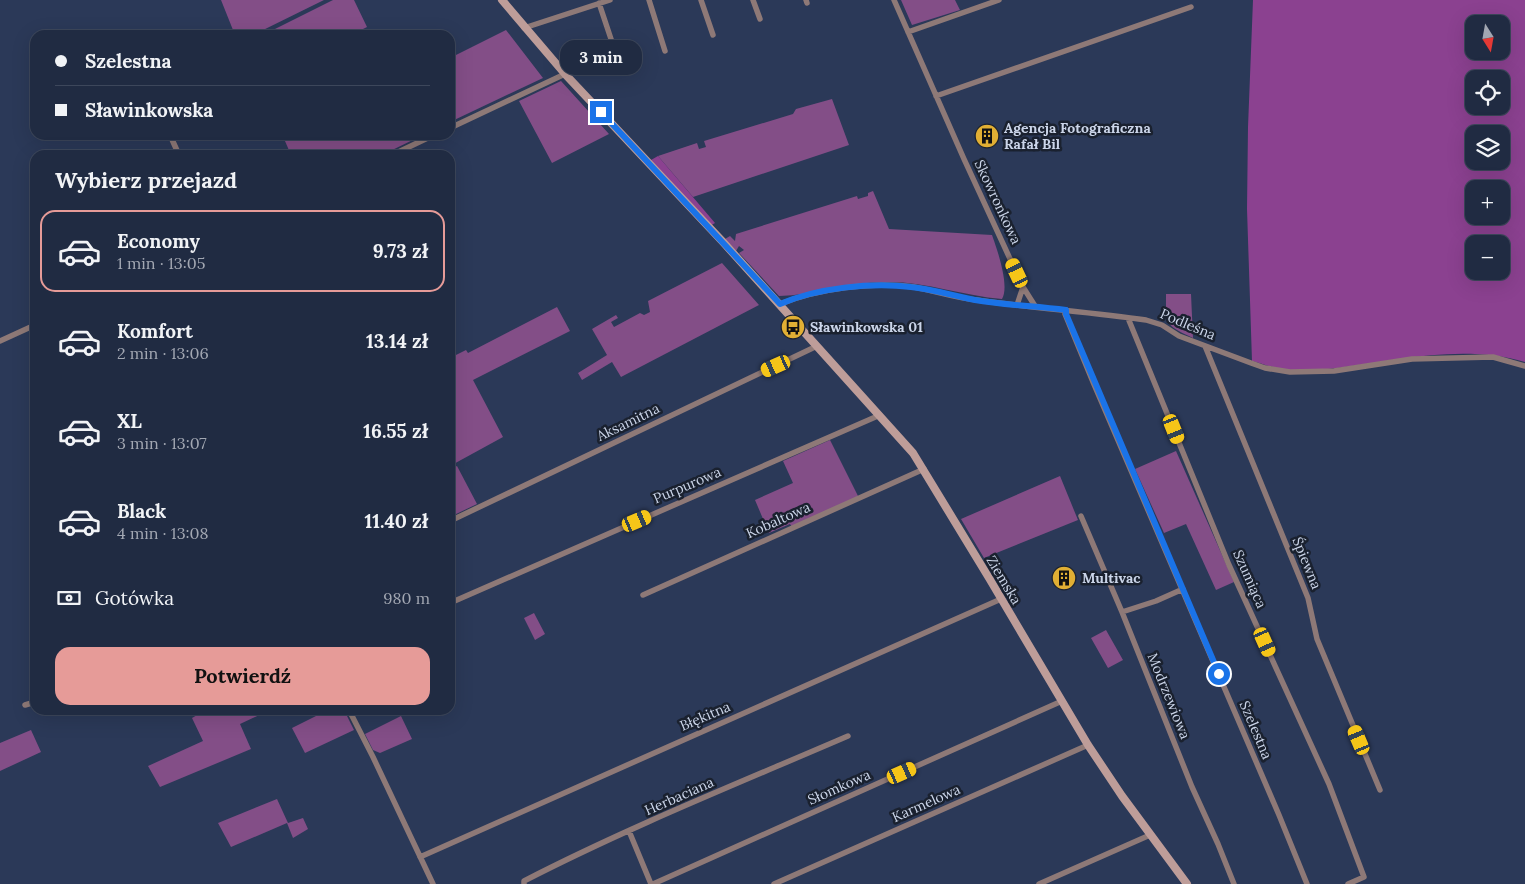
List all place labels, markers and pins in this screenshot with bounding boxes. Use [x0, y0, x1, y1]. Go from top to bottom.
place label: Agencja Fotograficzna Rafał Bil [1004, 119, 1151, 153]
building icon: Agencja Fotograficzna Rafał Bil [974, 123, 1000, 149]
bus stop icon: Sławinkowska 01 [780, 314, 806, 340]
place label: Sławinkowska 01 [810, 318, 923, 336]
building icon: Multivac [1051, 565, 1077, 591]
place label: Multivac [1082, 569, 1141, 587]

